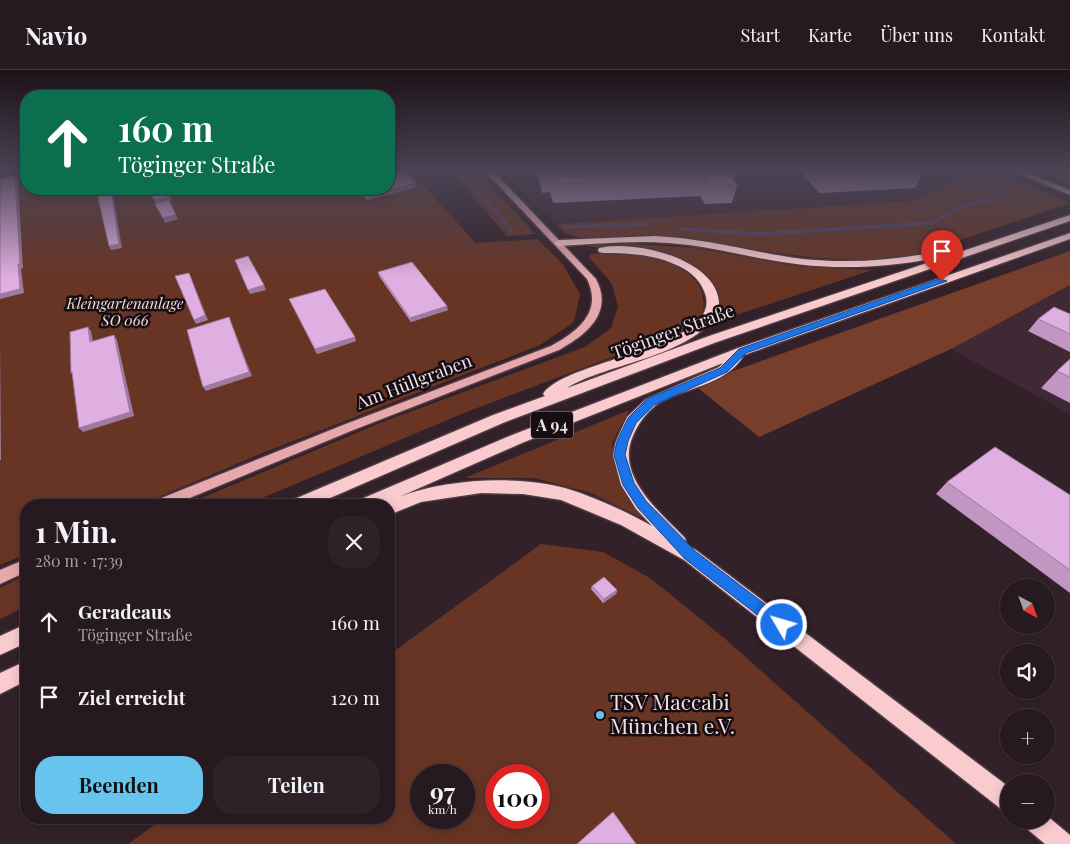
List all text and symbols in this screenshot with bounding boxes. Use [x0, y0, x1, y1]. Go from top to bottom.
text: Navio [25, 19, 87, 51]
text: Start [740, 23, 780, 47]
text: Karte [808, 23, 852, 47]
text: Über uns [880, 23, 953, 47]
text: Kontakt [981, 23, 1045, 47]
text: 160 m [118, 104, 213, 151]
icon: ahead [35, 110, 100, 175]
text: Töginger Straße [118, 149, 275, 179]
pin [921, 230, 963, 281]
icon: arrive [928, 237, 956, 265]
park label: Kleingartenanlage SO 066 [66, 293, 184, 330]
street label: Töginger Straße [608, 298, 737, 364]
street label: Am Hüllgraben [351, 348, 475, 415]
road number: A 94 [531, 412, 573, 438]
text: 1 Min. [35, 511, 117, 551]
button: close [328, 516, 380, 568]
text: 280 m · 17:39 [35, 550, 123, 571]
north arrow [1000, 579, 1055, 634]
map controls [1000, 579, 1055, 829]
text: Geradeaus [78, 598, 171, 624]
position arrow [755, 598, 807, 650]
icon: ahead [35, 608, 63, 636]
text: 160 m [330, 609, 380, 635]
text: Töginger Straße [78, 624, 193, 645]
button: sound [1000, 644, 1055, 699]
icon: arrive [35, 683, 63, 711]
text: Ziel erreicht [78, 684, 186, 710]
text: 120 m [331, 684, 380, 710]
place label: TSV Maccabi München e.V. [610, 687, 735, 739]
marker: TSV Maccabi München e.V. [594, 709, 606, 721]
button: + [1000, 709, 1055, 764]
button: Beenden [35, 756, 203, 814]
button: Teilen [213, 756, 380, 814]
speed limit sign: 100 [485, 764, 550, 829]
text: 97 [430, 774, 455, 807]
button: − [1000, 774, 1055, 829]
text: km/h [428, 801, 457, 817]

